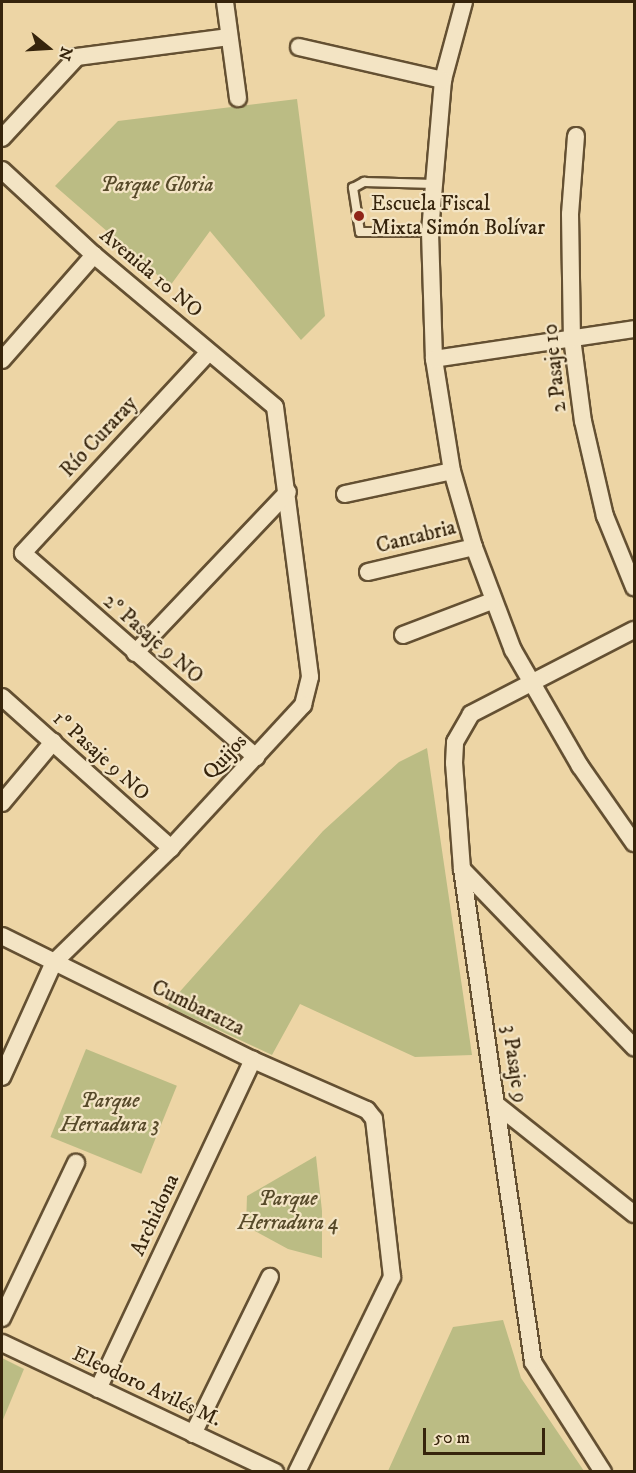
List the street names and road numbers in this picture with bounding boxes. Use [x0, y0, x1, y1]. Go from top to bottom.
street label: Avenida 10 NO [94, 223, 208, 323]
street label: 2 Pasaje 10 [538, 322, 572, 414]
street label: Río Curaray [55, 391, 143, 483]
street label: Cantabria [374, 515, 458, 559]
street label: 2º Pasaje 9 NO [98, 589, 208, 689]
street label: 1º Pasaje 9 NO [47, 706, 155, 806]
street label: Quijos [198, 729, 252, 785]
street label: Cumbaratza [148, 975, 248, 1041]
street label: 3 Pasaje 9 [496, 1024, 532, 1104]
street label: Archidona [125, 1170, 185, 1260]
street label: Eleodoro Avilés M. [69, 1341, 225, 1433]

